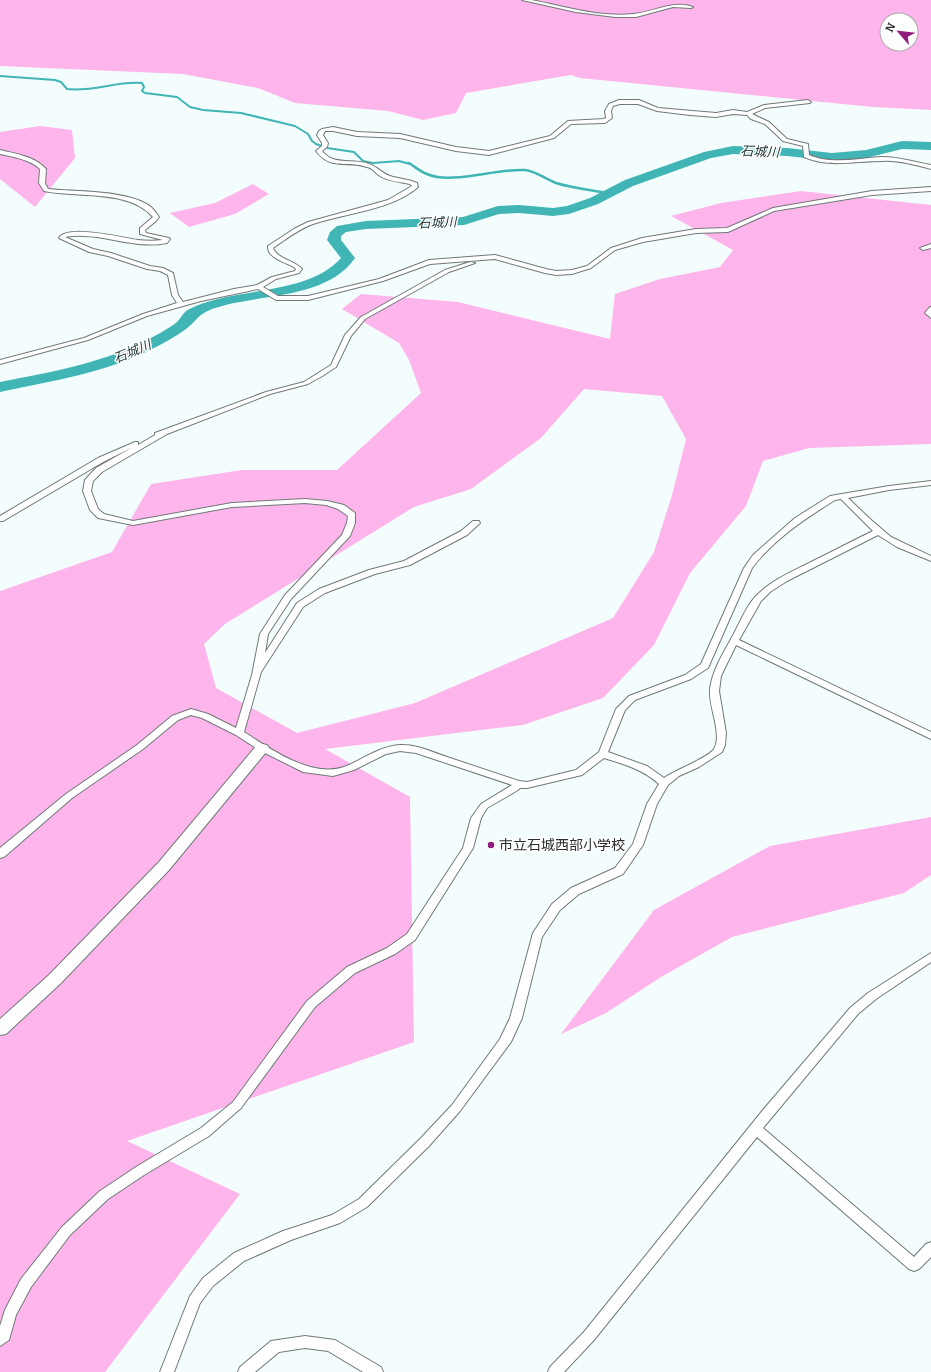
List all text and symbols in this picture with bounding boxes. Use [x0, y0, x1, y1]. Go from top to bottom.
north arrow [879, 12, 919, 52]
text: N [883, 20, 899, 34]
water label: 石城川 [740, 143, 782, 160]
water label: 石城川 [417, 214, 459, 231]
water label: 石城川 [111, 336, 155, 366]
place label: 市立石城西部小学校 [499, 837, 625, 854]
marker: 市立石城西部小学校 [486, 840, 496, 850]

